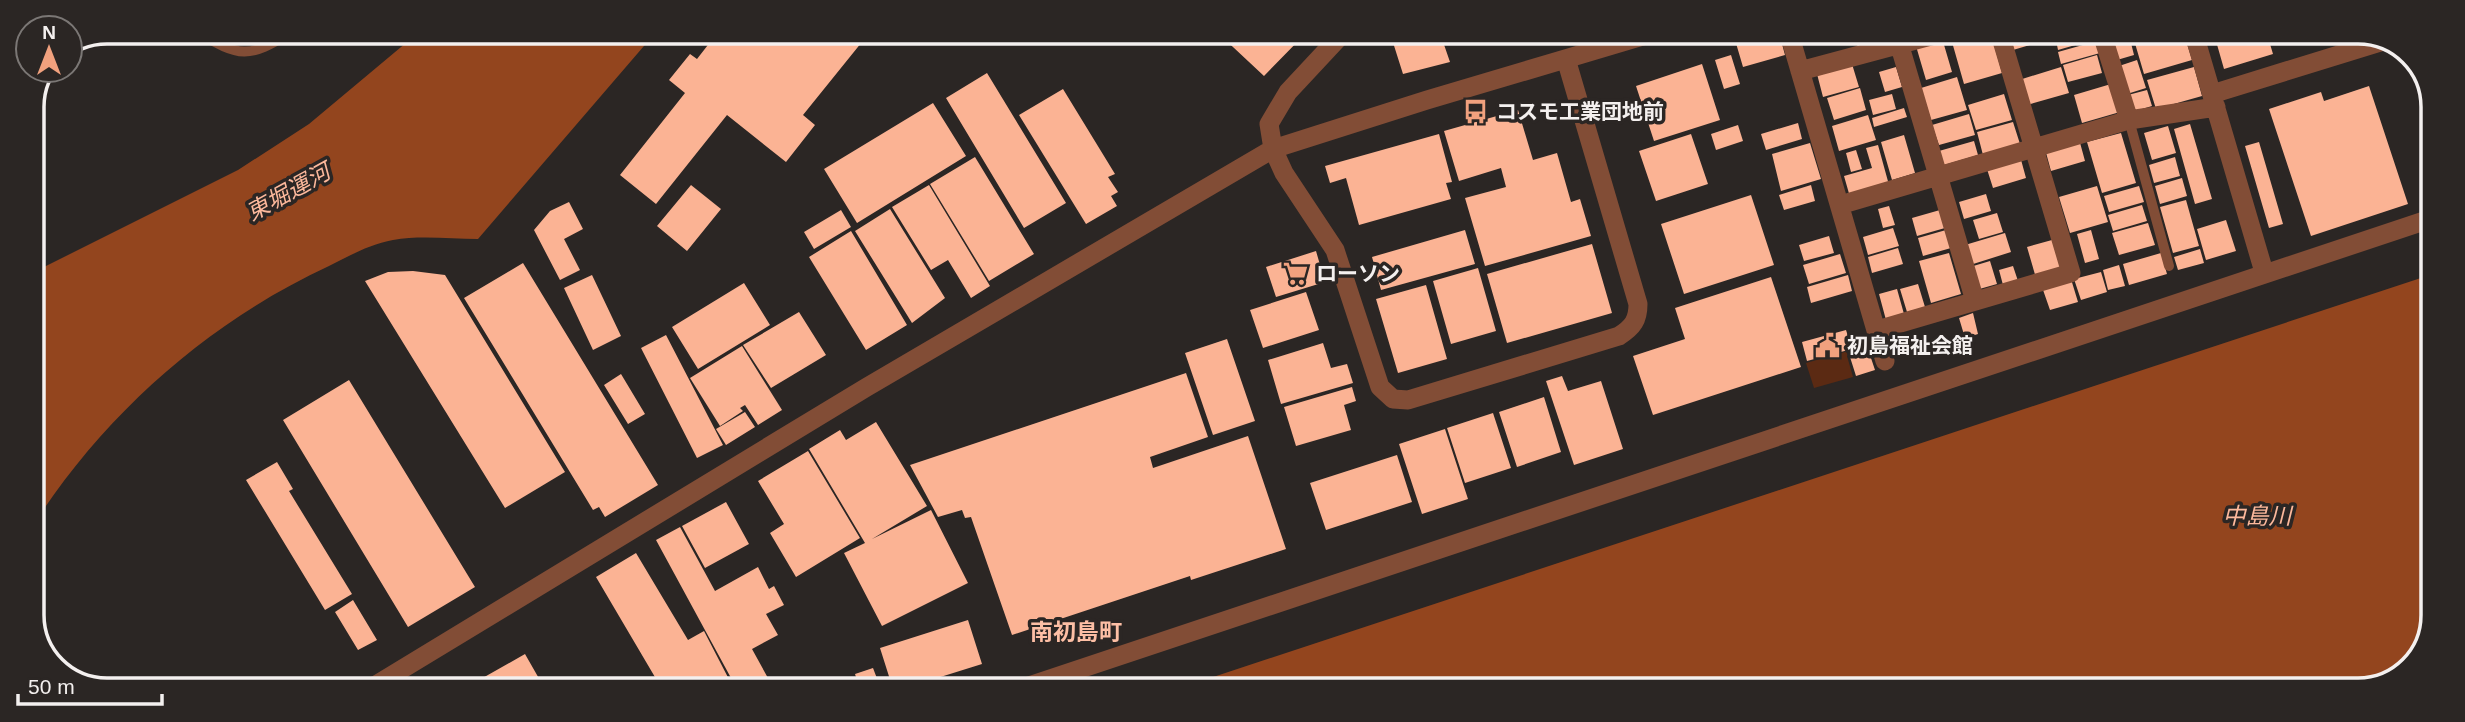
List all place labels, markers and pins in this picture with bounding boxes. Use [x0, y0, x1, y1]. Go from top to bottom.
bus stop icon: コスモ工業団地前 [1462, 98, 1490, 126]
place label: コスモ工業団地前 [1496, 100, 1664, 123]
supermarket icon: ローソン [1282, 260, 1310, 288]
place label: ローソン [1316, 262, 1400, 285]
public building icon: 初島福祉会館 [1813, 332, 1841, 360]
place label: 初島福祉会館 [1847, 334, 1973, 357]

